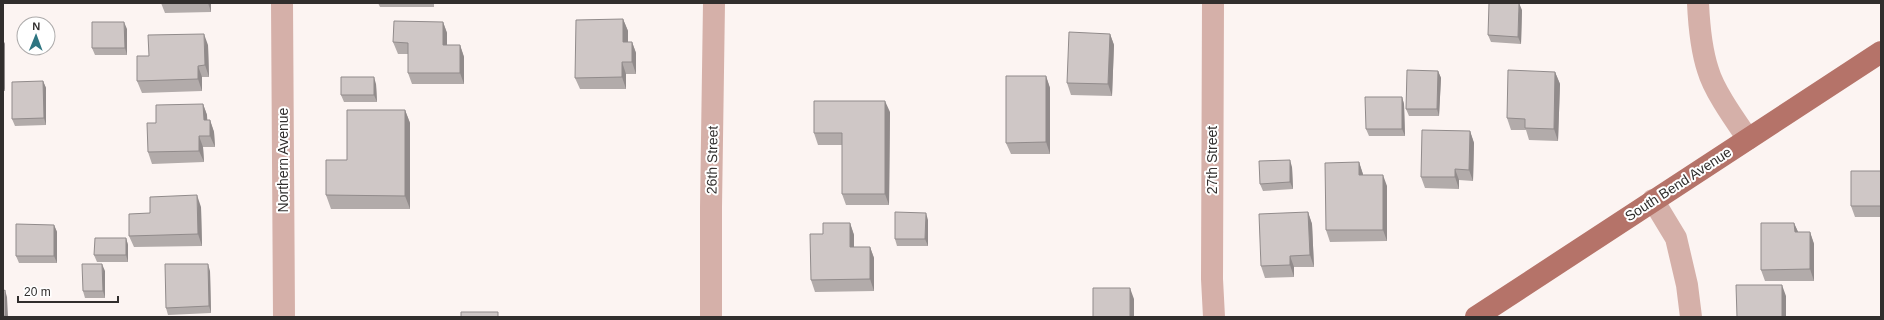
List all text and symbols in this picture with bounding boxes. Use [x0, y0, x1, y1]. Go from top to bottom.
north arrow [16, 16, 56, 56]
text: N [32, 20, 40, 32]
street label: Northern Avenue [275, 107, 291, 212]
street label: 26th Street [703, 126, 721, 194]
street label: 27th Street [1204, 126, 1220, 194]
street label: South Bend Avenue [1622, 144, 1734, 224]
scale bar [18, 278, 118, 304]
text: 20 m [24, 285, 51, 299]

